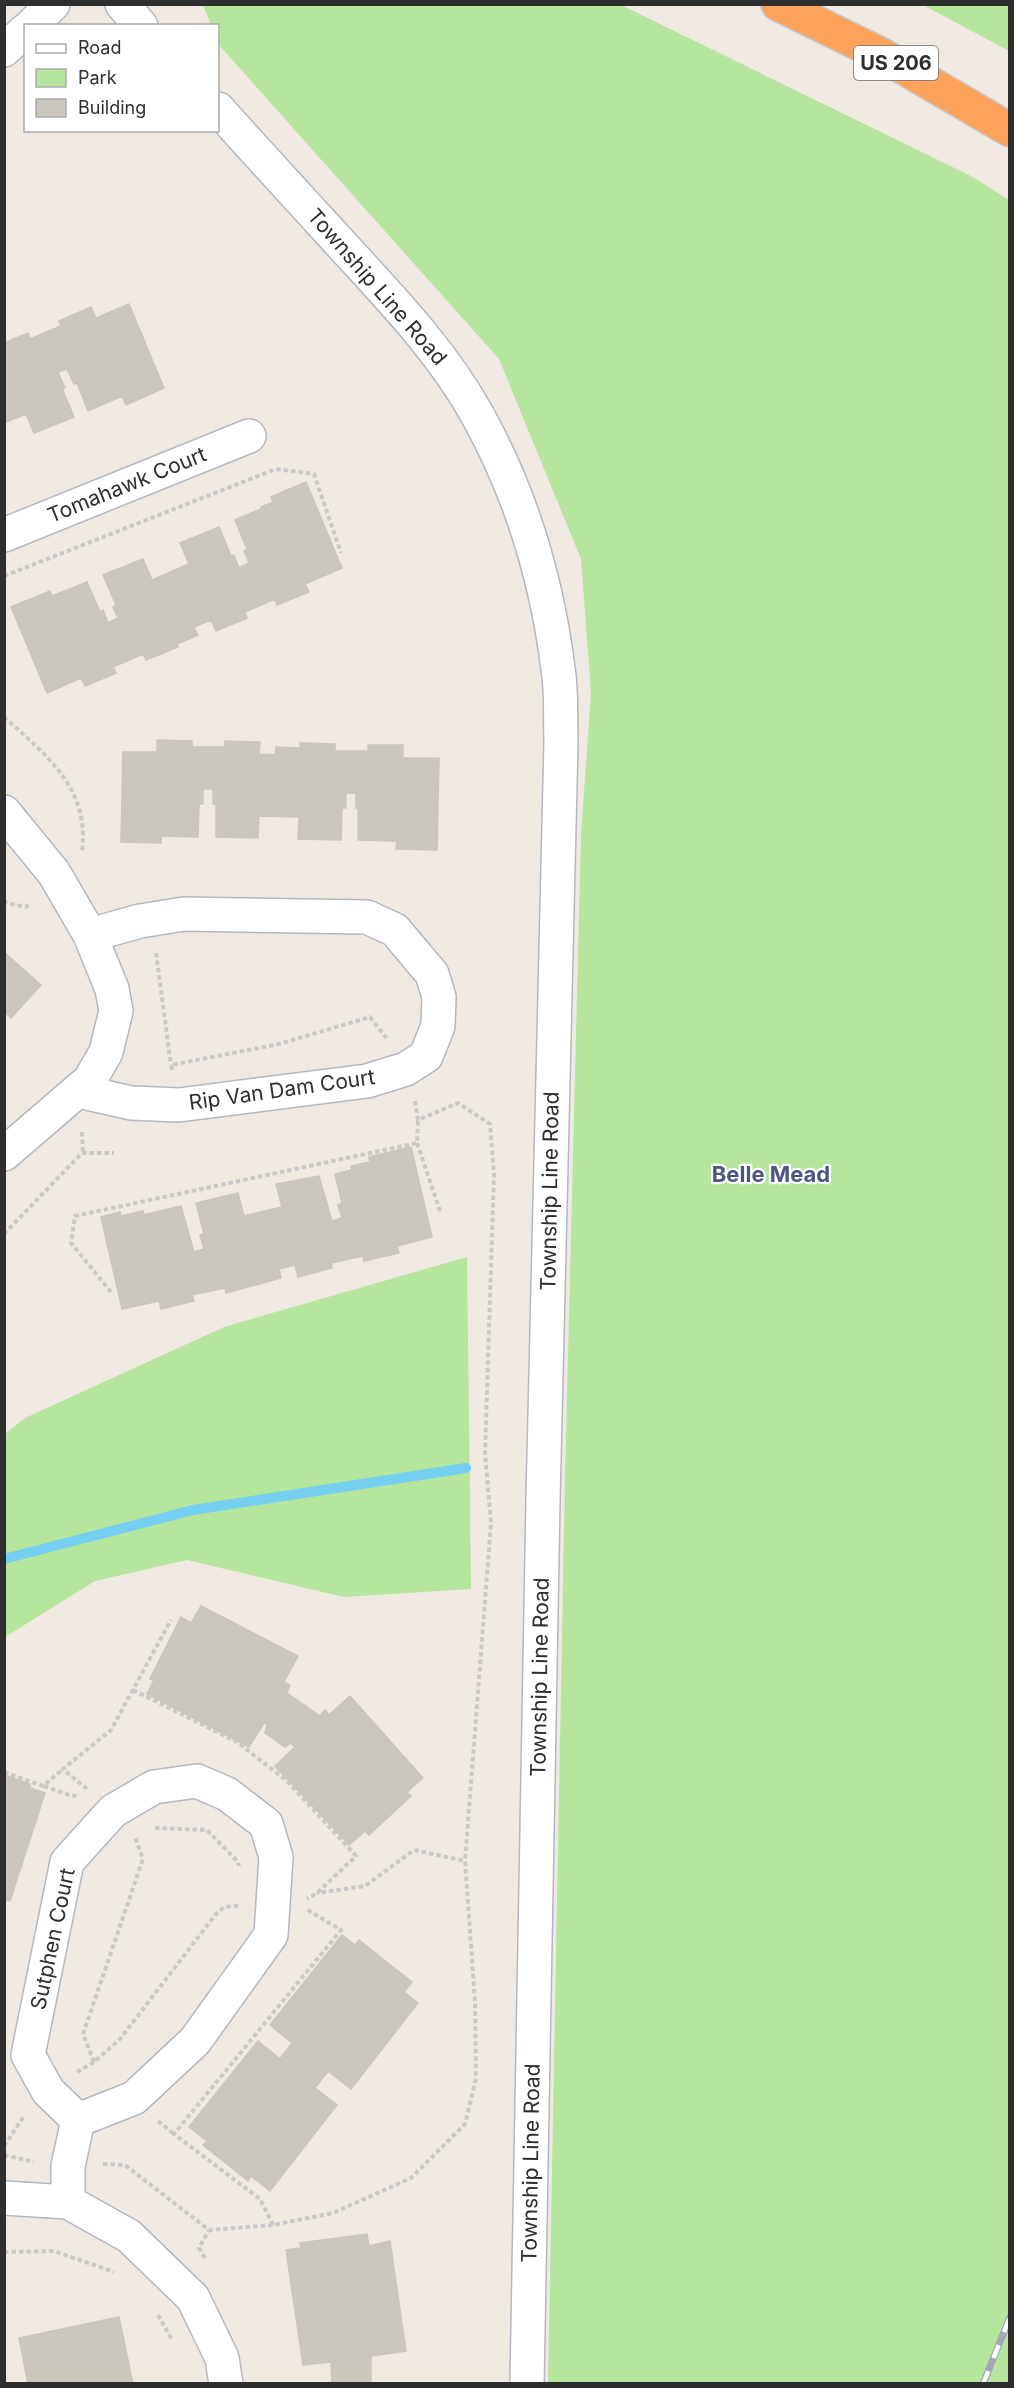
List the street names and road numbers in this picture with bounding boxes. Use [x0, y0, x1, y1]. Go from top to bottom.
road number: US 206 [854, 46, 938, 80]
street label: Township Line Road [303, 203, 452, 370]
street label: Tomahawk Court [44, 441, 210, 528]
street label: Rip Van Dam Court [187, 1064, 377, 1115]
street label: Township Line Road [535, 1091, 564, 1291]
street label: Township Line Road [525, 1577, 554, 1777]
street label: Sutphen Court [25, 1866, 80, 2012]
street label: Township Line Road [516, 2063, 545, 2263]

